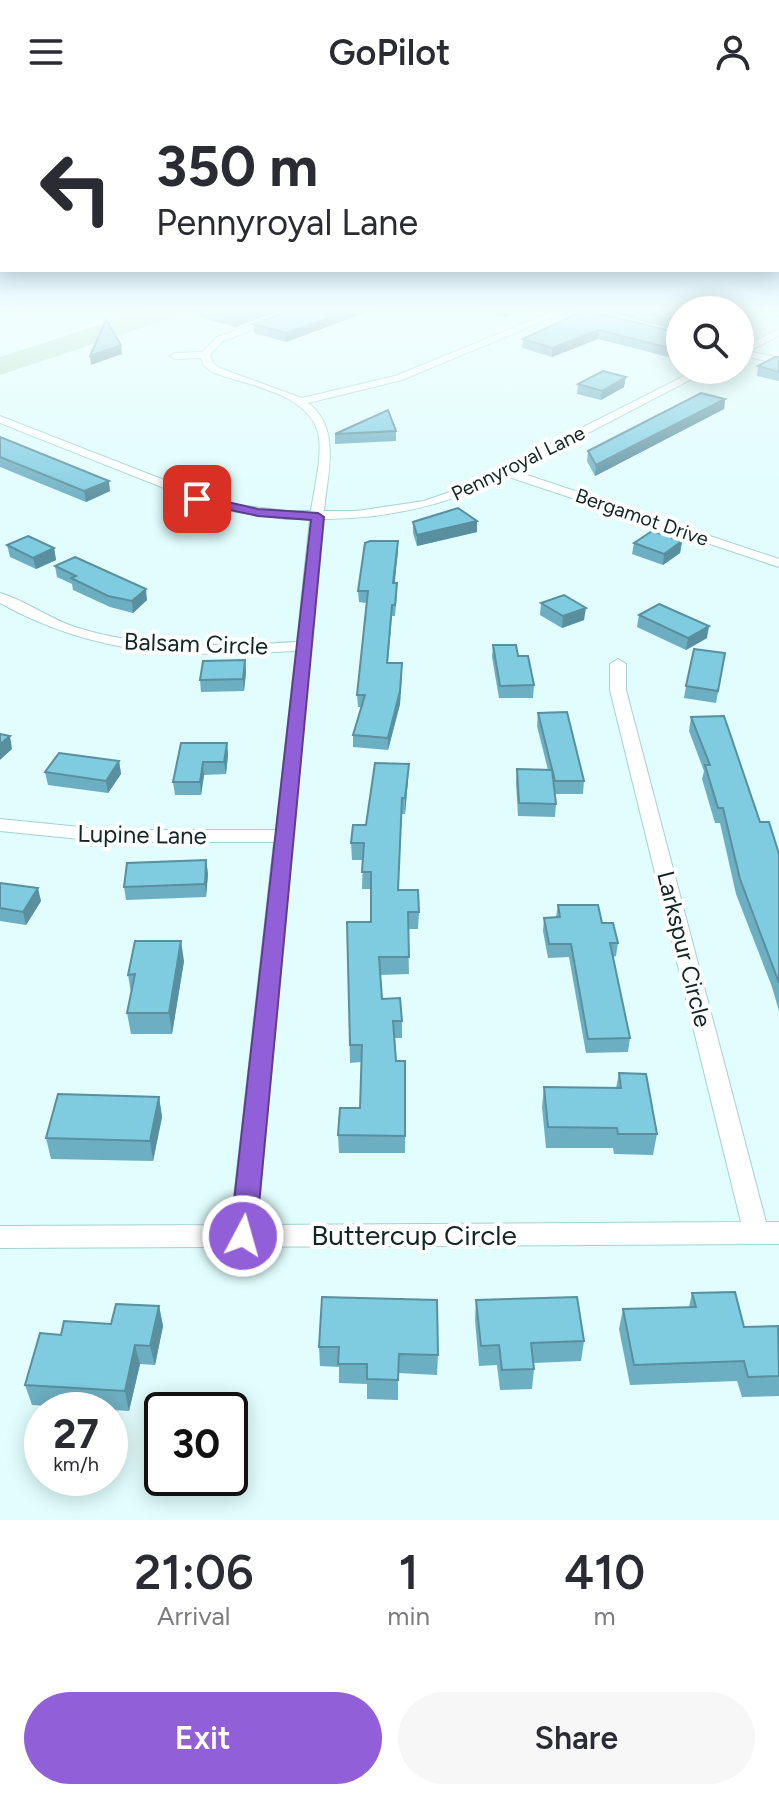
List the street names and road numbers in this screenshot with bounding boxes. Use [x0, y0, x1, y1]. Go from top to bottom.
street label: Pennyroyal Lane [447, 420, 589, 506]
street label: Bergamot Drive [572, 483, 712, 551]
street label: Balsam Circle [123, 626, 269, 661]
street label: Lupine Lane [77, 819, 207, 850]
street label: Larkspur Circle [651, 868, 718, 1030]
street label: Buttercup Circle [311, 1218, 517, 1252]

